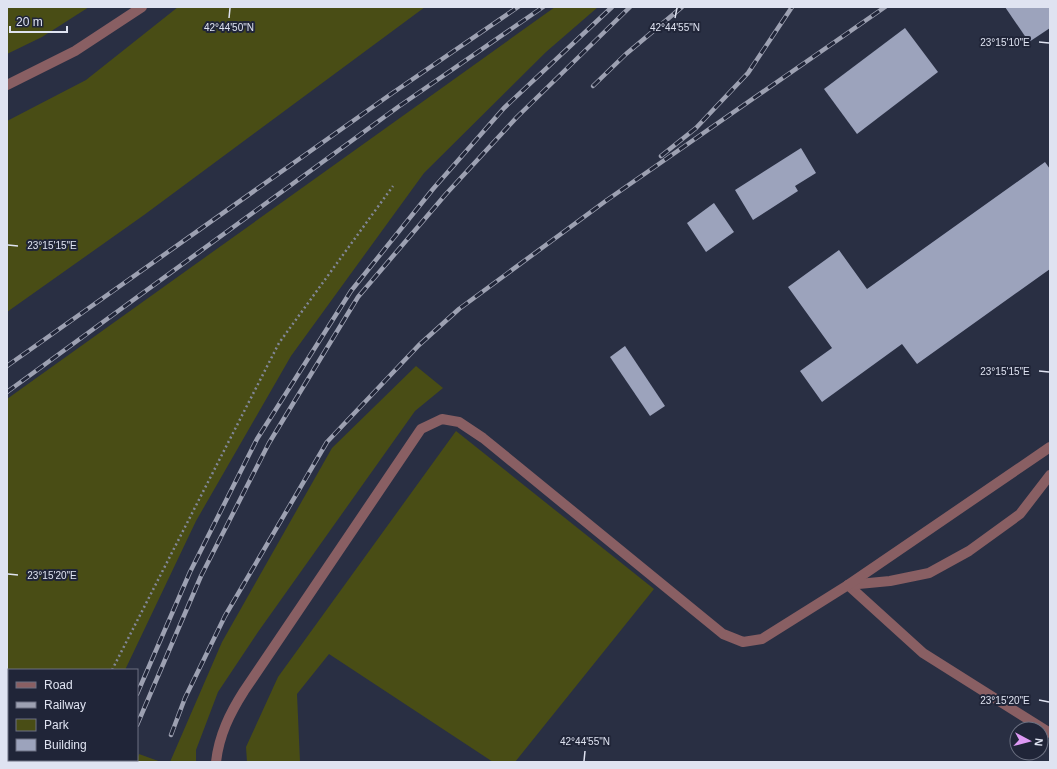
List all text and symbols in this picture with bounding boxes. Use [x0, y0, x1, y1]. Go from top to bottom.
scale bar [10, 8, 67, 34]
text: 20 m [16, 15, 43, 29]
text: 42°44'50"N [204, 22, 254, 33]
text: 42°44'55"N [650, 22, 700, 33]
text: 23°15'10"E [980, 37, 1030, 48]
text: 23°15'15"E [27, 240, 77, 251]
text: 23°15'15"E [980, 366, 1030, 377]
text: 23°15'20"E [27, 570, 77, 581]
legend [8, 669, 138, 761]
text: Road [44, 678, 73, 692]
text: 23°15'20"E [980, 695, 1030, 706]
text: Railway [44, 698, 86, 712]
text: Park [44, 718, 70, 732]
north arrow [1009, 721, 1049, 761]
text: 42°44'55"N [560, 736, 610, 747]
text: Building [44, 738, 87, 752]
text: N [1032, 738, 1045, 747]

